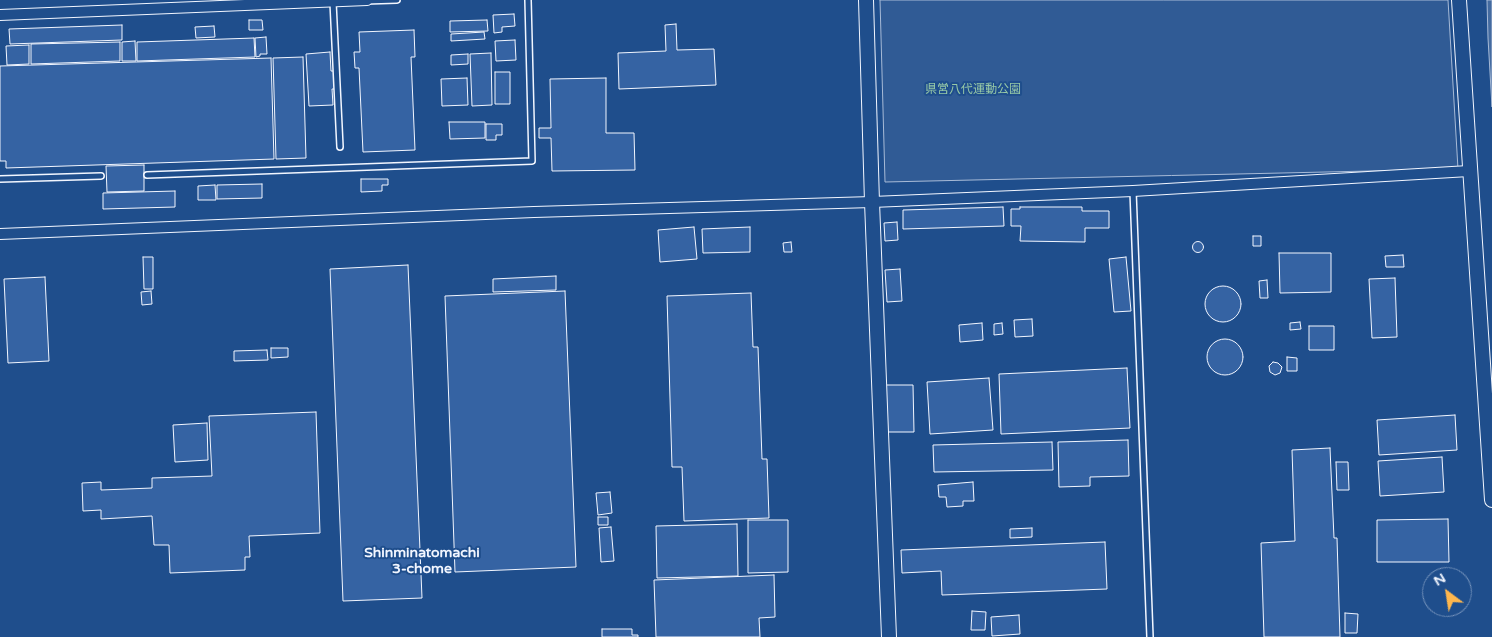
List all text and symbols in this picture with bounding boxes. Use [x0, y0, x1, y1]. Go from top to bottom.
park label: 県営八代運動公園 [925, 83, 1021, 97]
district label: Shinminatomachi 3-chome [364, 545, 480, 578]
north arrow [1422, 567, 1472, 617]
text: N [1430, 569, 1449, 590]

